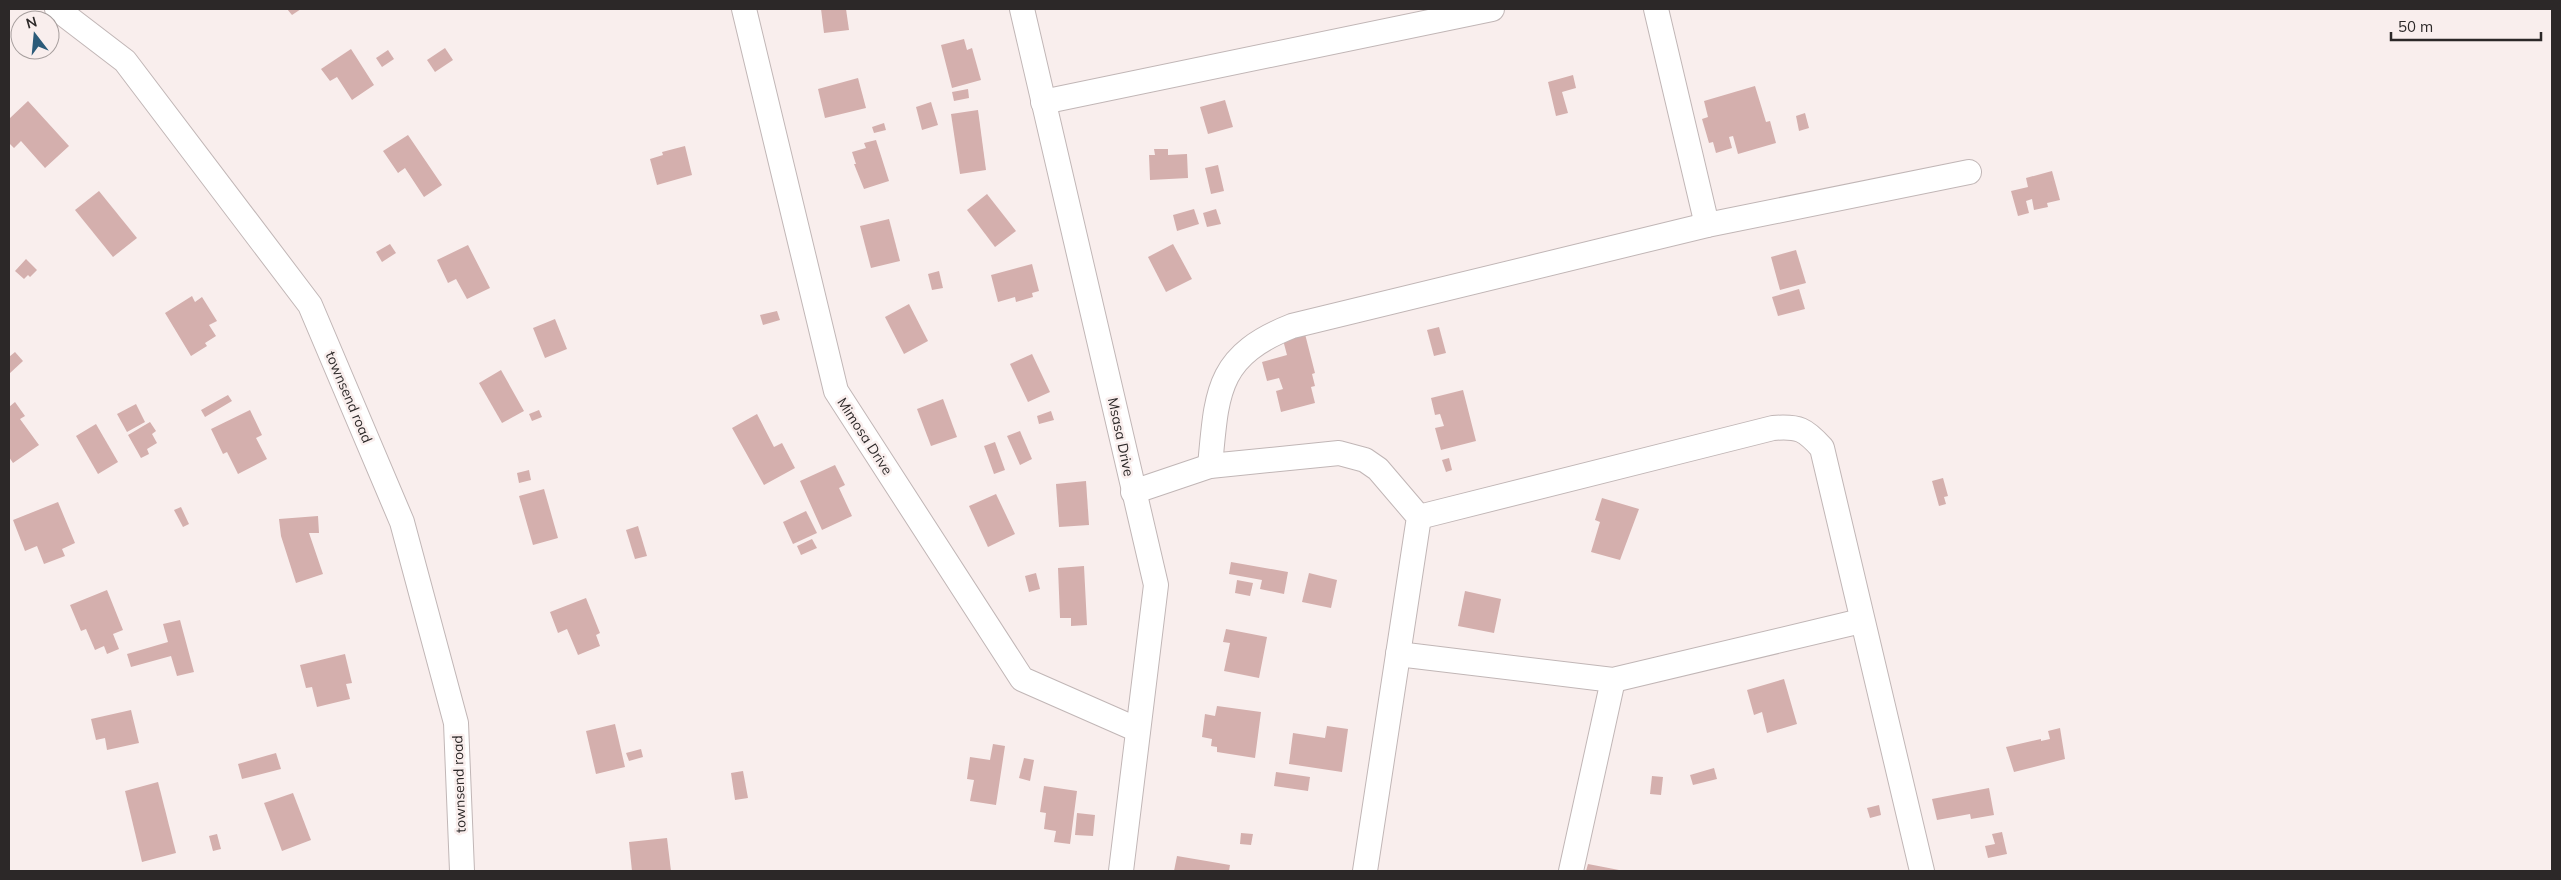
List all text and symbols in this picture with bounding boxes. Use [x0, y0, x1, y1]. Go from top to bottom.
north arrow [10, 10, 60, 60]
scale bar [2391, 10, 2541, 42]
text: N [24, 12, 39, 33]
text: 50 m [2398, 17, 2433, 36]
street label: townsend road [322, 349, 376, 445]
street label: Mimosa Drive [833, 394, 897, 478]
street label: Msasa Drive [1104, 396, 1138, 478]
street label: townsend road [448, 735, 470, 833]

